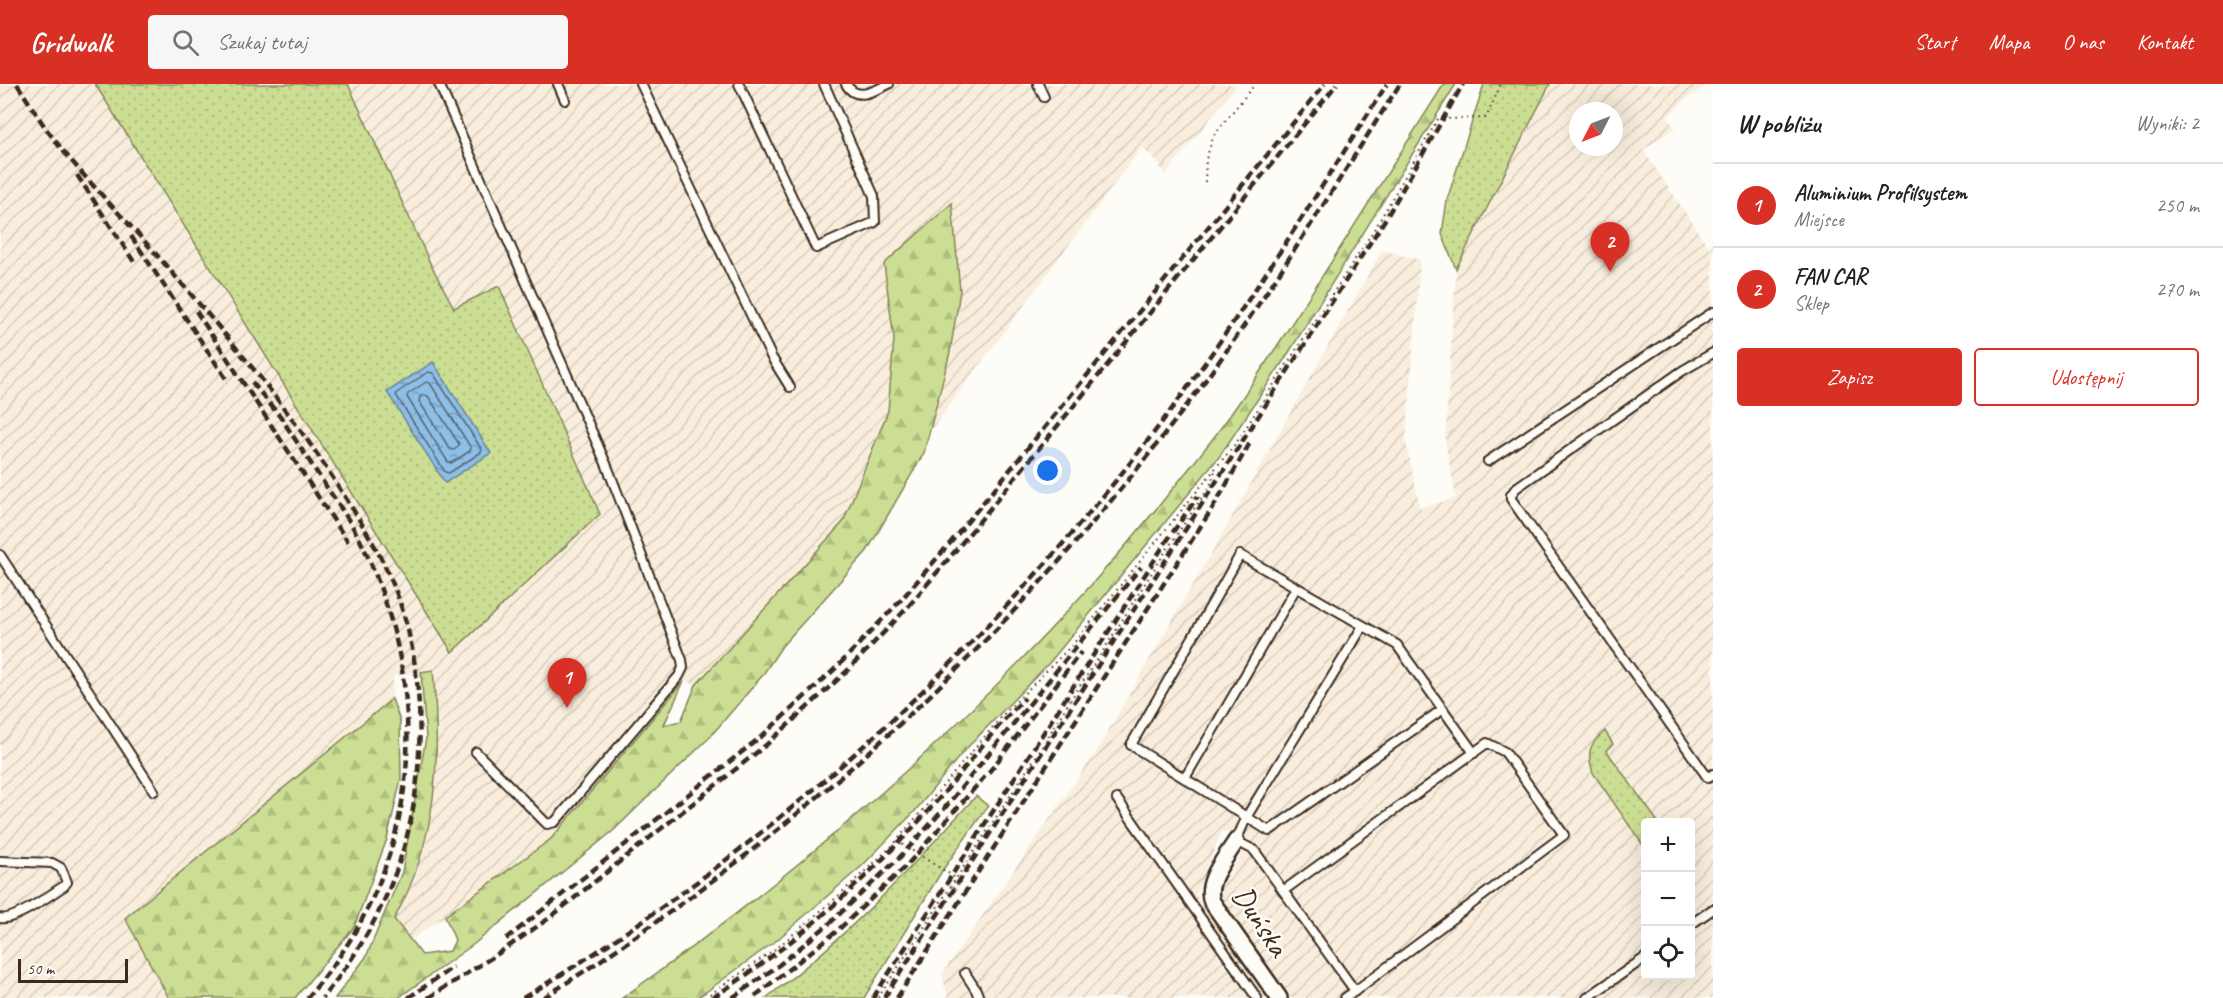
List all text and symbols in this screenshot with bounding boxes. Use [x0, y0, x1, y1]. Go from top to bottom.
search box [148, 15, 568, 69]
text: Gridwalk [30, 25, 112, 60]
icon: search [169, 26, 202, 59]
text: Szukaj tutaj [217, 28, 307, 56]
text: Start [1915, 29, 1956, 55]
text: Mapa [1989, 29, 2029, 55]
text: O nas [2062, 29, 2104, 55]
text: Kontakt [2137, 29, 2193, 55]
north arrow [1569, 102, 1623, 156]
text: W pobliżu [1737, 107, 1820, 140]
text: Wyniki: 2 [2136, 111, 2199, 136]
text: Aluminium Profilsystem [1794, 179, 1967, 207]
text: 1 [1752, 193, 1761, 218]
text: 250 m [2156, 193, 2199, 218]
text: Miejsce [1794, 207, 1844, 232]
pin: 2 [1590, 222, 1630, 272]
text: FAN CAR [1794, 263, 1866, 291]
text: 2 [1752, 277, 1761, 302]
text: 270 m [2156, 277, 2199, 302]
text: Sklep [1794, 291, 1829, 316]
button: Zapisz [1737, 348, 1962, 406]
button: Udostępnij [1974, 348, 2199, 406]
your location [1033, 456, 1062, 485]
pin: 1 [548, 658, 586, 708]
map controls [1641, 818, 1695, 980]
button: + [1641, 818, 1695, 872]
button: − [1641, 872, 1695, 926]
street label: Duńska [1224, 879, 1299, 965]
button: locate [1641, 926, 1695, 980]
scale bar [18, 956, 128, 984]
text: 50 m [27, 959, 54, 979]

